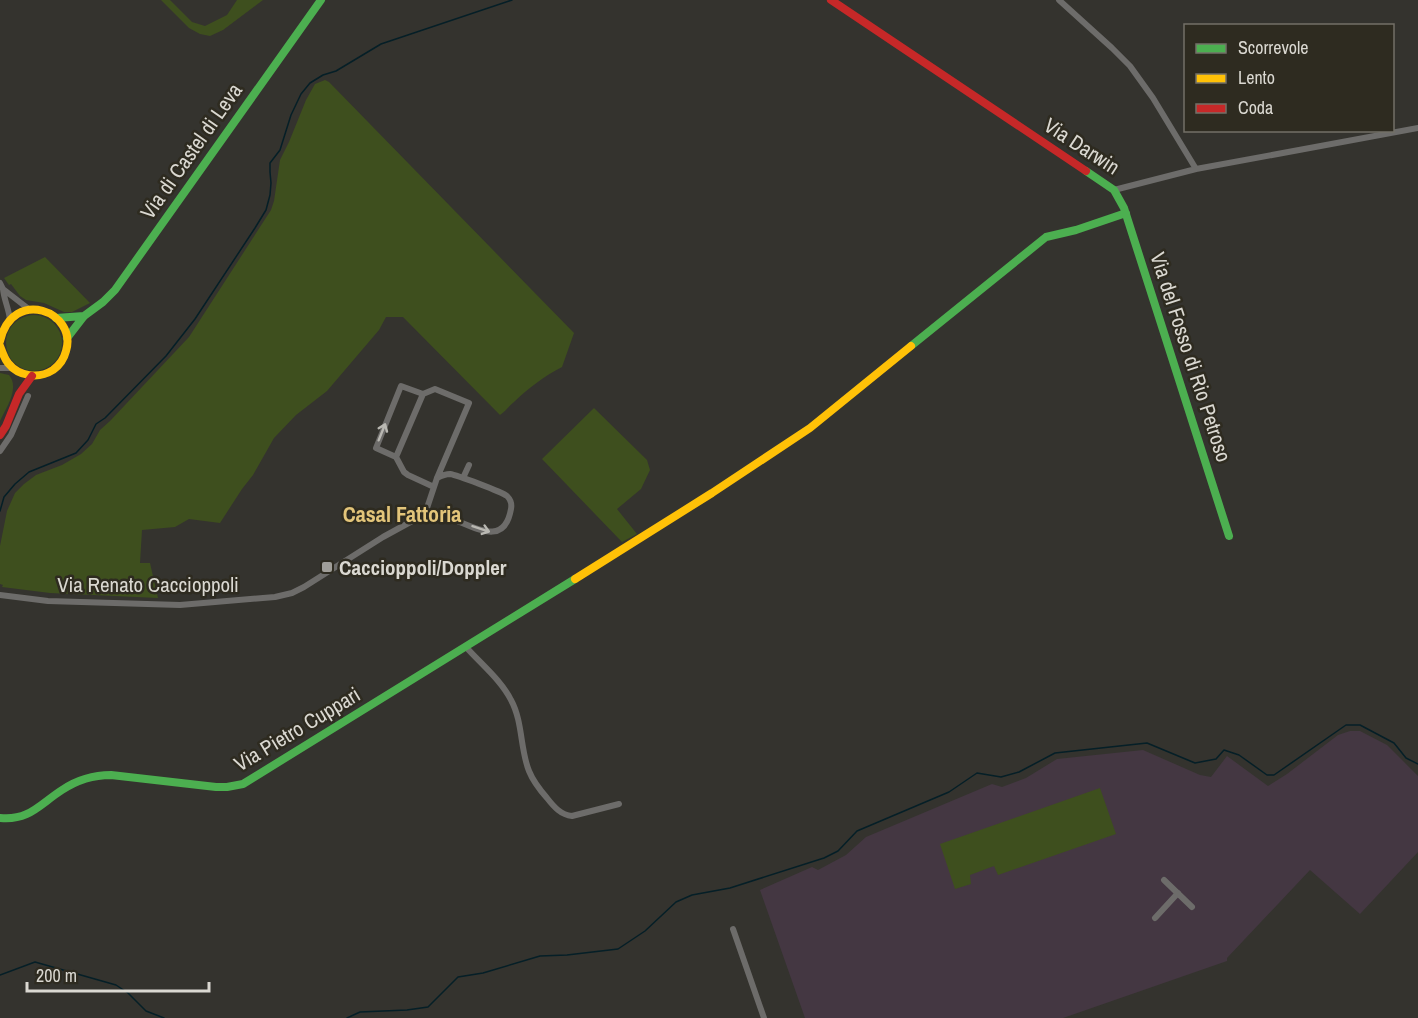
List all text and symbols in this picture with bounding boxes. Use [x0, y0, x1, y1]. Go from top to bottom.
legend [1184, 24, 1394, 132]
text: Scorrevole [1238, 35, 1309, 60]
text: Lento [1238, 65, 1275, 90]
street label: Via di Castel di Leva [133, 77, 249, 225]
text: Coda [1238, 95, 1273, 120]
street label: Via Darwin [1039, 111, 1125, 181]
street label: Via del Fosso di Rio Petroso [1143, 248, 1239, 466]
one-way arrow [377, 424, 388, 442]
district label: Casal Fattoria [343, 499, 461, 529]
one-way arrow [471, 524, 490, 535]
place label: Caccioppoli/Doppler [339, 553, 507, 582]
marker: Caccioppoli/Doppler [320, 560, 334, 574]
street label: Via Renato Caccioppoli [57, 570, 239, 599]
street label: Via Pietro Cuppari [229, 680, 365, 778]
scale bar [27, 955, 208, 993]
text: 200 m [36, 963, 77, 988]

